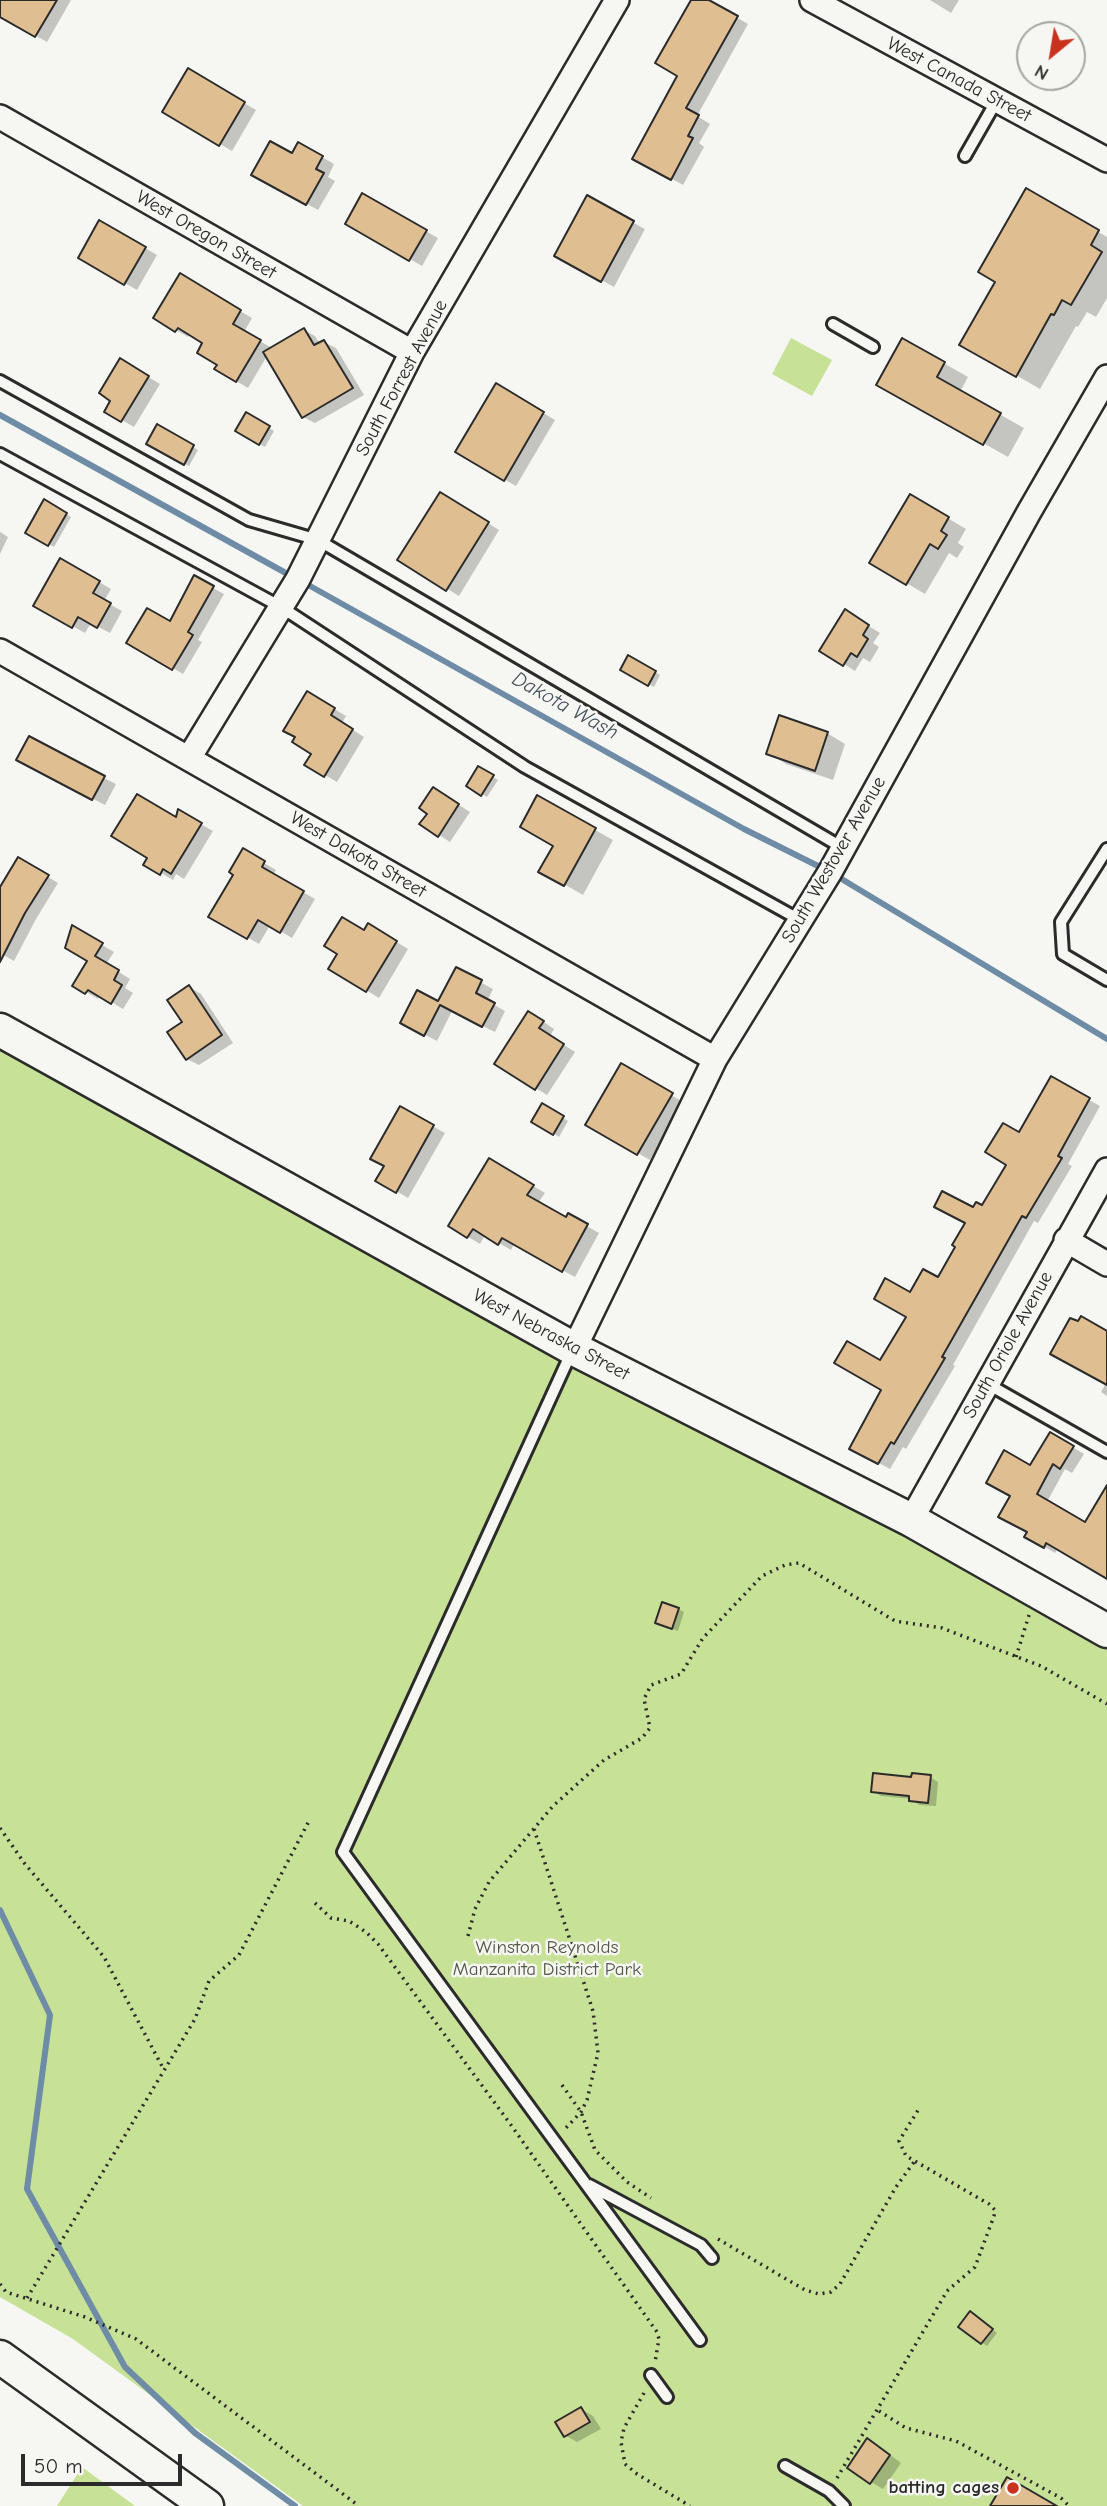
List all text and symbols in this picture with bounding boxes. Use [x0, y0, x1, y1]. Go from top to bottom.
north arrow [1016, 21, 1086, 91]
street label: West Canada Street [883, 32, 1035, 128]
text: N [1031, 60, 1052, 85]
street label: West Oregon Street [132, 186, 280, 284]
street label: South Forrest Avenue [351, 296, 453, 460]
water label: Dakota Wash [507, 666, 623, 746]
street label: South Westover Avenue [777, 773, 891, 947]
street label: West Dakota Street [286, 807, 430, 903]
street label: South Oriole Avenue [958, 1268, 1058, 1422]
street label: West Nebraska Street [469, 1284, 633, 1386]
park label: Winston Reynolds Manzanita District Park [453, 1937, 641, 1981]
scale bar [24, 2440, 186, 2484]
text: 50 m [34, 2454, 83, 2478]
place label: batting cages [888, 2477, 999, 2499]
marker: batting cages [1005, 2480, 1021, 2496]

